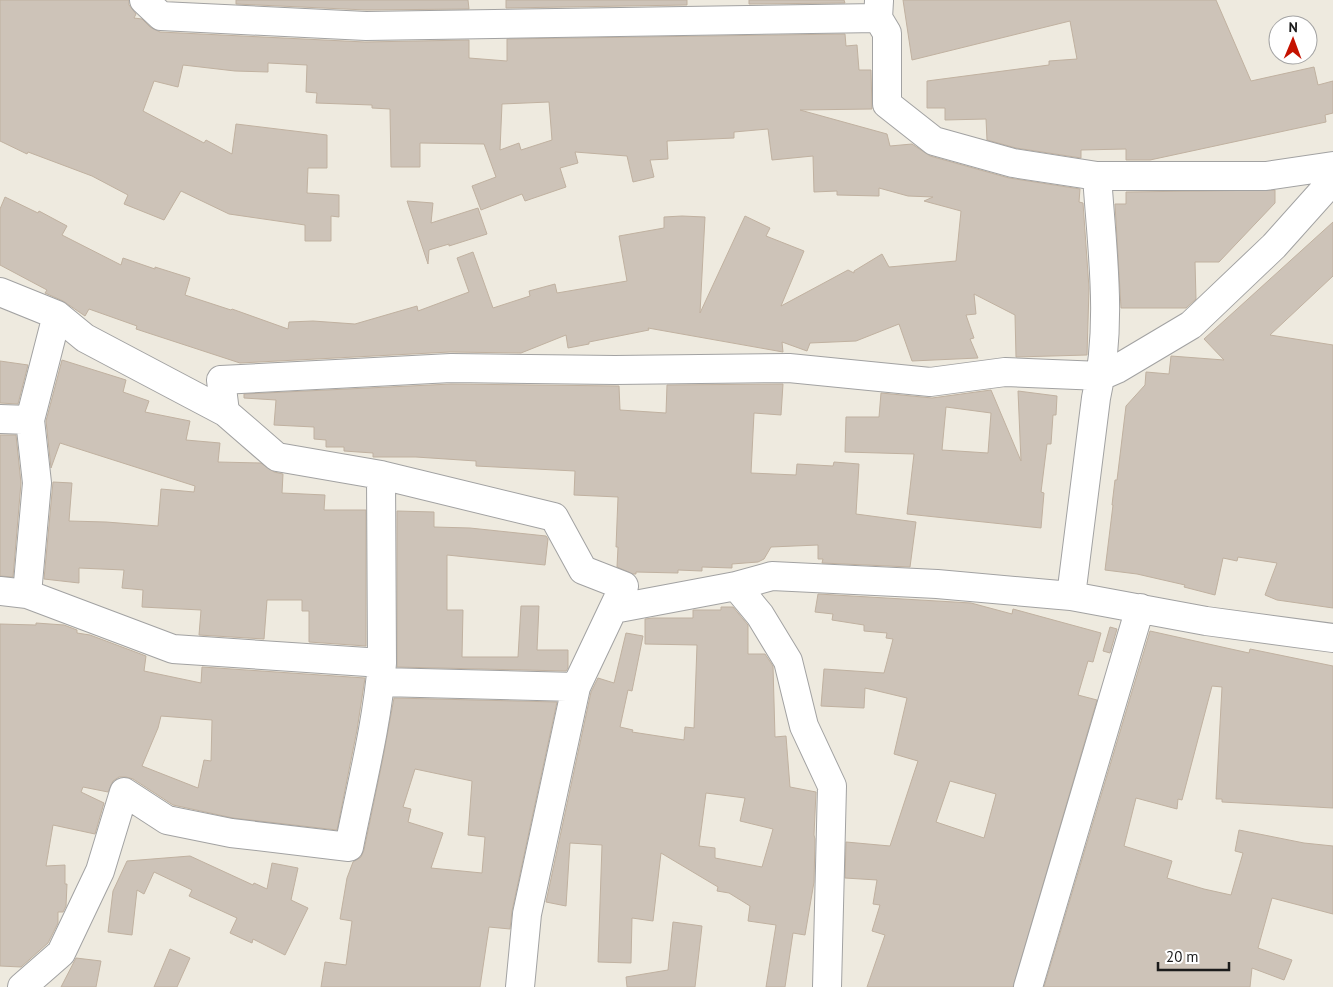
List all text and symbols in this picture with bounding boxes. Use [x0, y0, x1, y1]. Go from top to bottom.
north arrow [1268, 15, 1318, 65]
text: N [1288, 18, 1298, 36]
scale bar [1158, 940, 1229, 972]
text: 20 m [1166, 947, 1199, 966]

